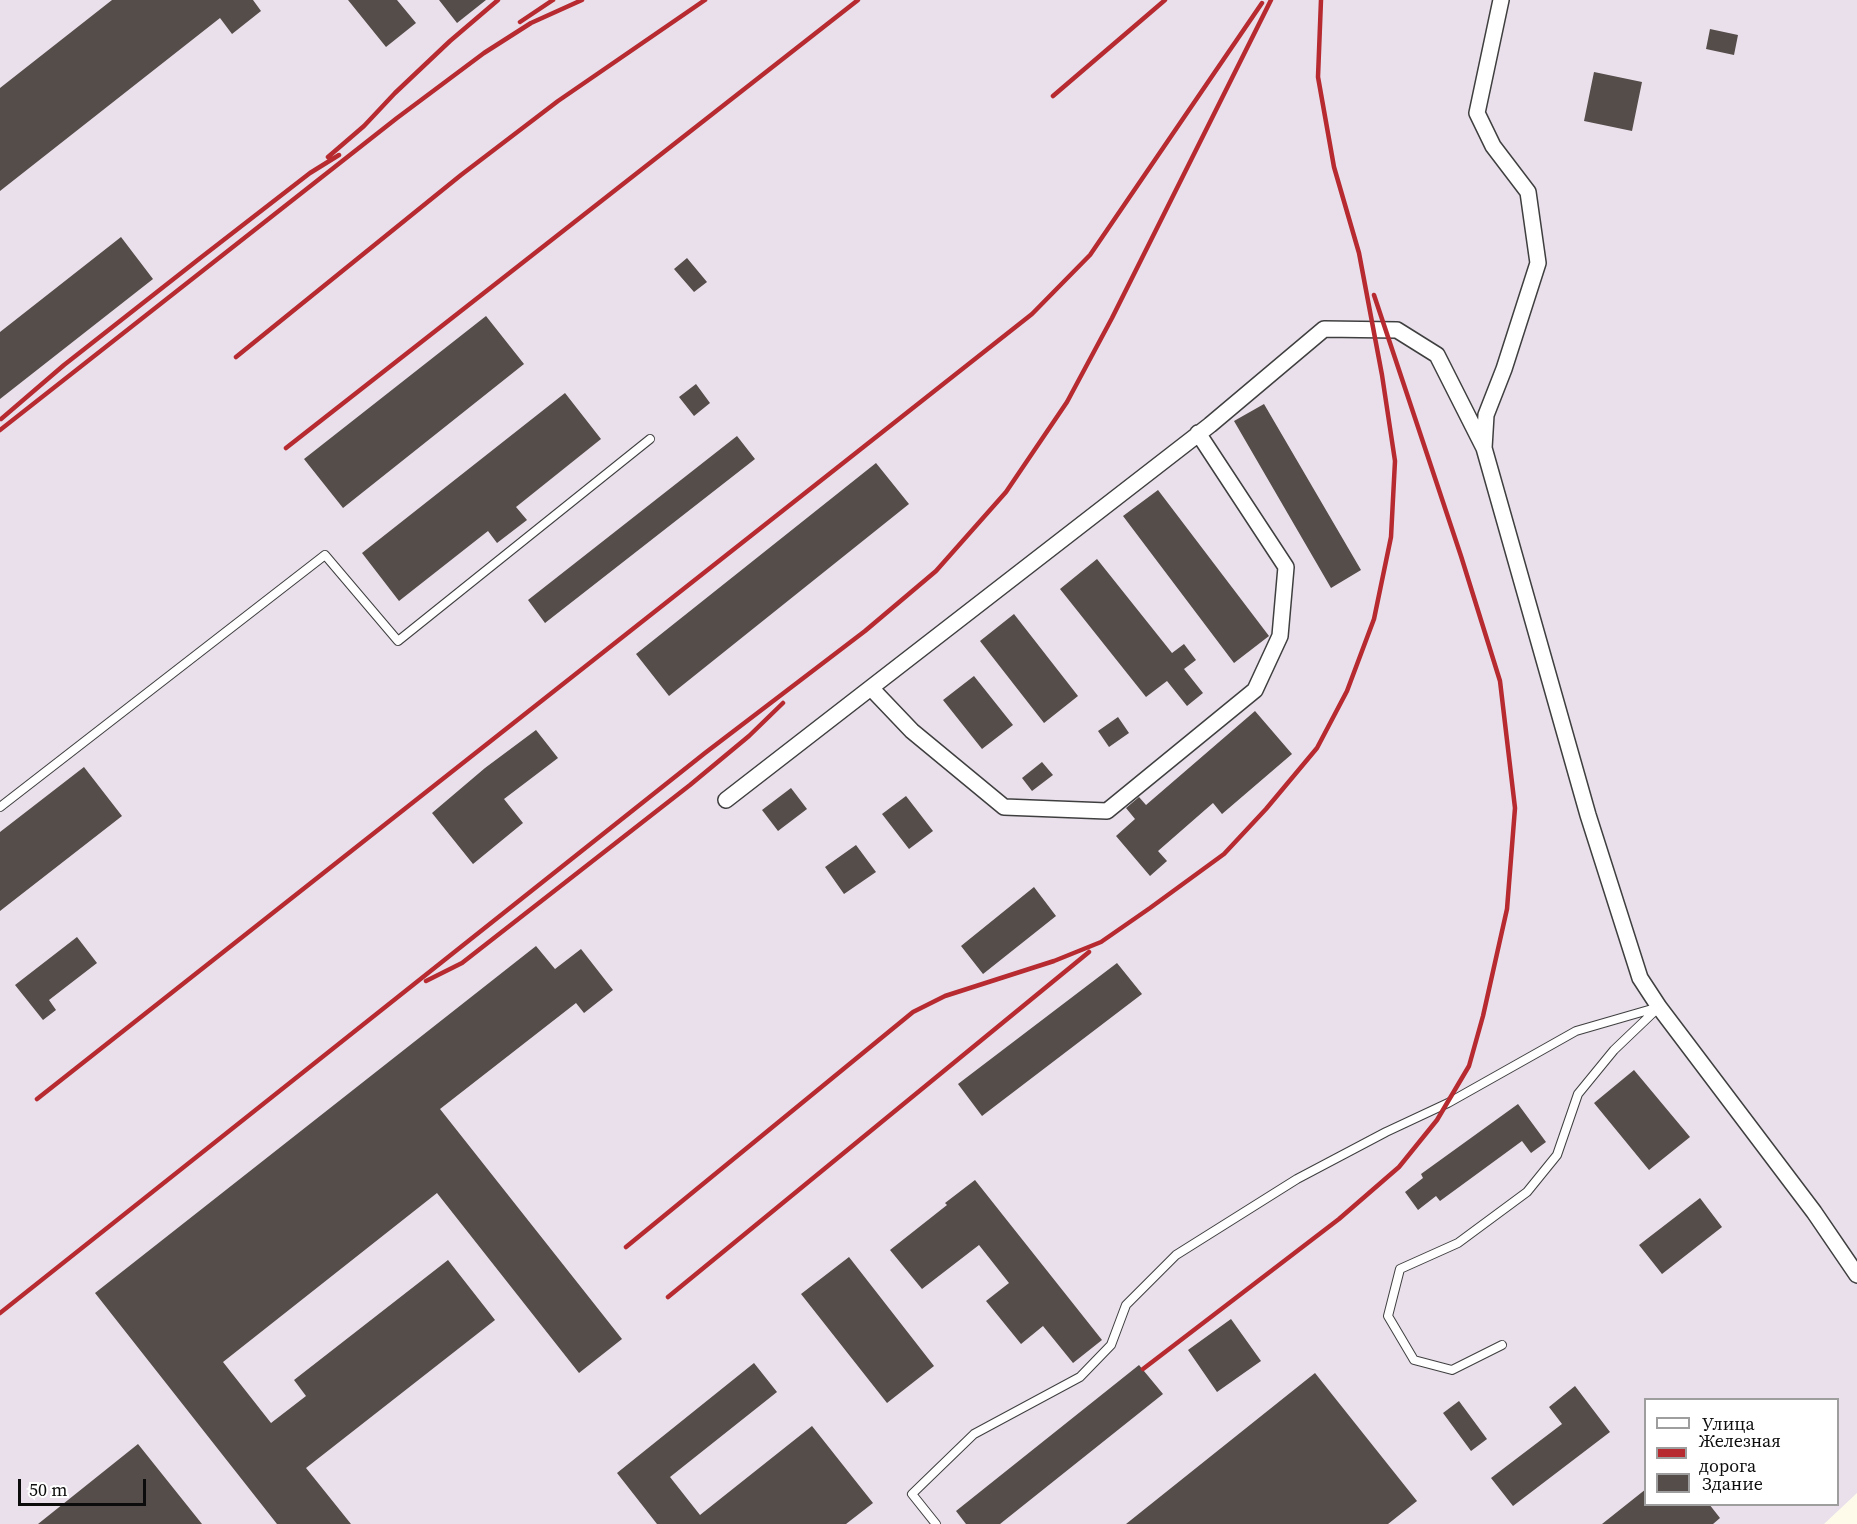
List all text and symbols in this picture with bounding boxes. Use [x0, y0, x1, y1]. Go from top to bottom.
legend [1644, 1398, 1839, 1506]
text: Улица [1702, 1411, 1755, 1436]
text: Железная дорога [1699, 1428, 1781, 1478]
scale bar [21, 1467, 148, 1505]
text: Здание [1702, 1471, 1763, 1496]
text: 50 m [29, 1477, 67, 1502]

